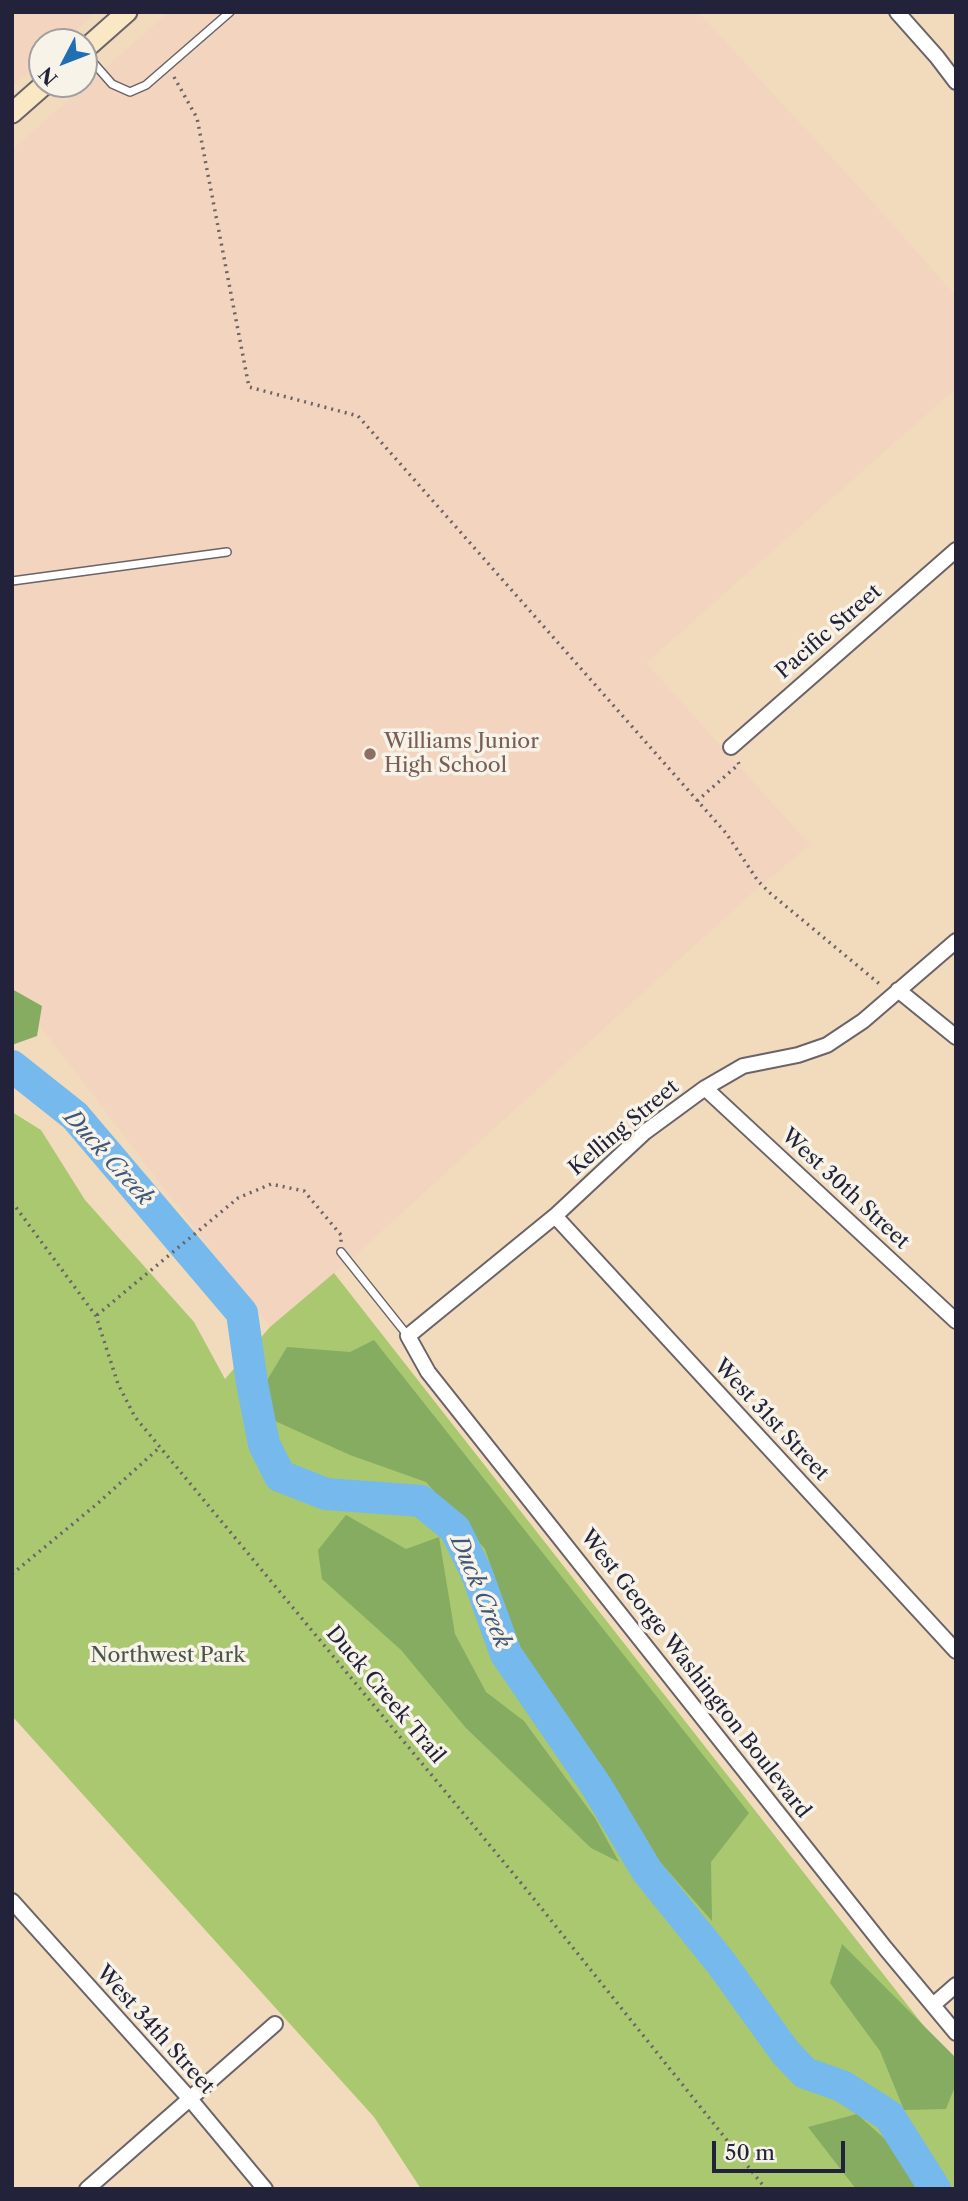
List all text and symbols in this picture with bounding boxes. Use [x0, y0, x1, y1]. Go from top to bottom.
north arrow [28, 28, 98, 98]
text: N [34, 62, 63, 90]
street label: Pacific Street [771, 579, 887, 685]
place label: Williams Junior High School [384, 729, 539, 779]
marker: Williams Junior High School [362, 746, 378, 762]
street label: Kelling Street [564, 1075, 684, 1181]
water label: Duck Creek [58, 1104, 158, 1212]
street label: West 30th Street [776, 1123, 914, 1255]
street label: West 31st Street [708, 1354, 834, 1486]
street label: West George Washington Boulevard [575, 1525, 815, 1823]
water label: Duck Creek [444, 1531, 516, 1653]
street label: Duck Creek Trail [320, 1621, 450, 1769]
park label: Northwest Park [91, 1643, 245, 1669]
street label: West 34th Street [91, 1960, 219, 2100]
scale bar [716, 2128, 849, 2172]
text: 50 m [725, 2140, 775, 2165]

